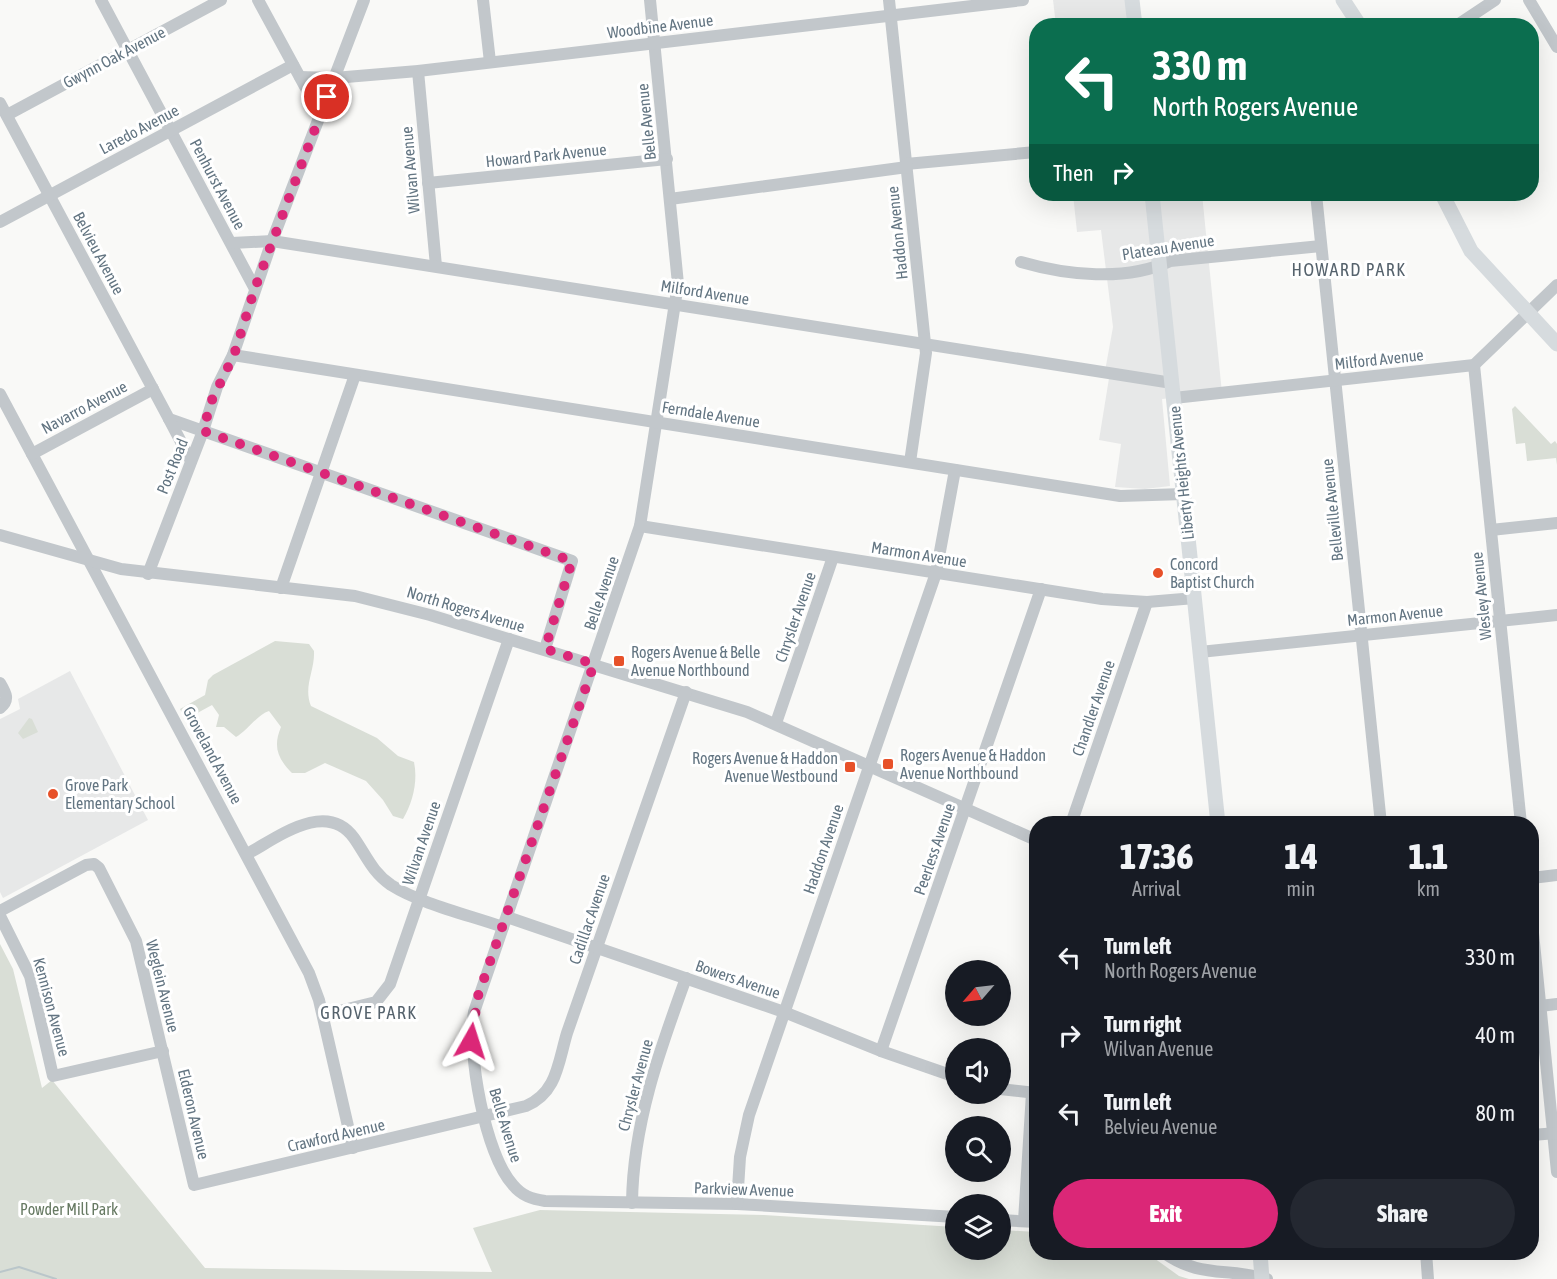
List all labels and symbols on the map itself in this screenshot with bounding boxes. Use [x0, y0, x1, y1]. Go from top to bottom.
street label: Woodbine Avenue [606, 11, 714, 41]
street label: Gwynn Oak Avenue [60, 23, 168, 92]
pin [301, 71, 352, 122]
street label: Belle Avenue [633, 83, 659, 161]
street label: Laredo Avenue [96, 101, 182, 157]
street label: Wilvan Avenue [397, 126, 423, 214]
street label: Penhurst Avenue [187, 136, 249, 232]
street label: Howard Park Avenue [485, 140, 607, 170]
street label: Haddon Avenue [883, 185, 911, 281]
street label: Belvieu Avenue [70, 209, 128, 297]
street label: Plateau Avenue [1121, 231, 1215, 263]
district label: HOWARD PARK [1291, 259, 1407, 280]
street label: Milford Avenue [659, 276, 751, 308]
street label: Milford Avenue [1334, 345, 1424, 373]
street label: Navarro Avenue [38, 377, 130, 437]
street label: Ferndale Avenue [661, 397, 761, 431]
street label: Liberty Heights Avenue [1165, 405, 1198, 541]
street label: Post Road [153, 436, 191, 496]
street label: Belleville Avenue [1318, 458, 1346, 562]
street label: Marmon Avenue [870, 538, 968, 570]
street label: Wesley Avenue [1467, 551, 1496, 641]
street label: Belle Avenue [580, 554, 622, 632]
place label: Concord Baptist Church [1170, 555, 1254, 592]
marker: Concord Baptist Church [1151, 566, 1165, 580]
street label: Chrysler Avenue [771, 569, 820, 665]
street label: North Rogers Avenue [405, 583, 527, 636]
street label: Marmon Avenue [1346, 601, 1444, 629]
place label: Rogers Avenue & Belle Avenue Northbound [631, 643, 760, 679]
marker: Rogers Avenue & Belle Avenue Northbound [612, 654, 626, 668]
street label: Chandler Avenue [1068, 658, 1118, 758]
street label: Groveland Avenue [180, 703, 246, 807]
place label: Rogers Avenue & Haddon Avenue Northbound [900, 746, 1046, 782]
place label: Rogers Avenue & Haddon Avenue Westbound [692, 749, 838, 785]
marker: Rogers Avenue & Haddon Avenue Northbound [881, 757, 895, 771]
marker: Rogers Avenue & Haddon Avenue Westbound [843, 760, 857, 774]
place label: Grove Park Elementary School [65, 776, 176, 813]
marker: Grove Park Elementary School [46, 787, 60, 801]
street label: Wilvan Avenue [398, 799, 444, 887]
street label: Peerless Avenue [910, 801, 958, 897]
street label: Haddon Avenue [799, 802, 847, 896]
street label: Cadillac Avenue [565, 872, 613, 966]
street label: Weglein Avenue [142, 938, 183, 1034]
street label: Kennison Avenue [30, 956, 74, 1058]
street label: Bowers Avenue [693, 956, 783, 1002]
north arrow [945, 960, 1011, 1026]
district label: GROVE PARK [320, 1002, 418, 1023]
position arrow [439, 1009, 503, 1073]
street label: Chrysler Avenue [614, 1037, 657, 1133]
street label: Elderon Avenue [175, 1067, 213, 1161]
street label: Belle Avenue [486, 1086, 526, 1164]
street label: Crawford Avenue [286, 1115, 386, 1155]
street label: Parkview Avenue [694, 1178, 794, 1200]
park label: Powder Mill Park [20, 1200, 118, 1218]

